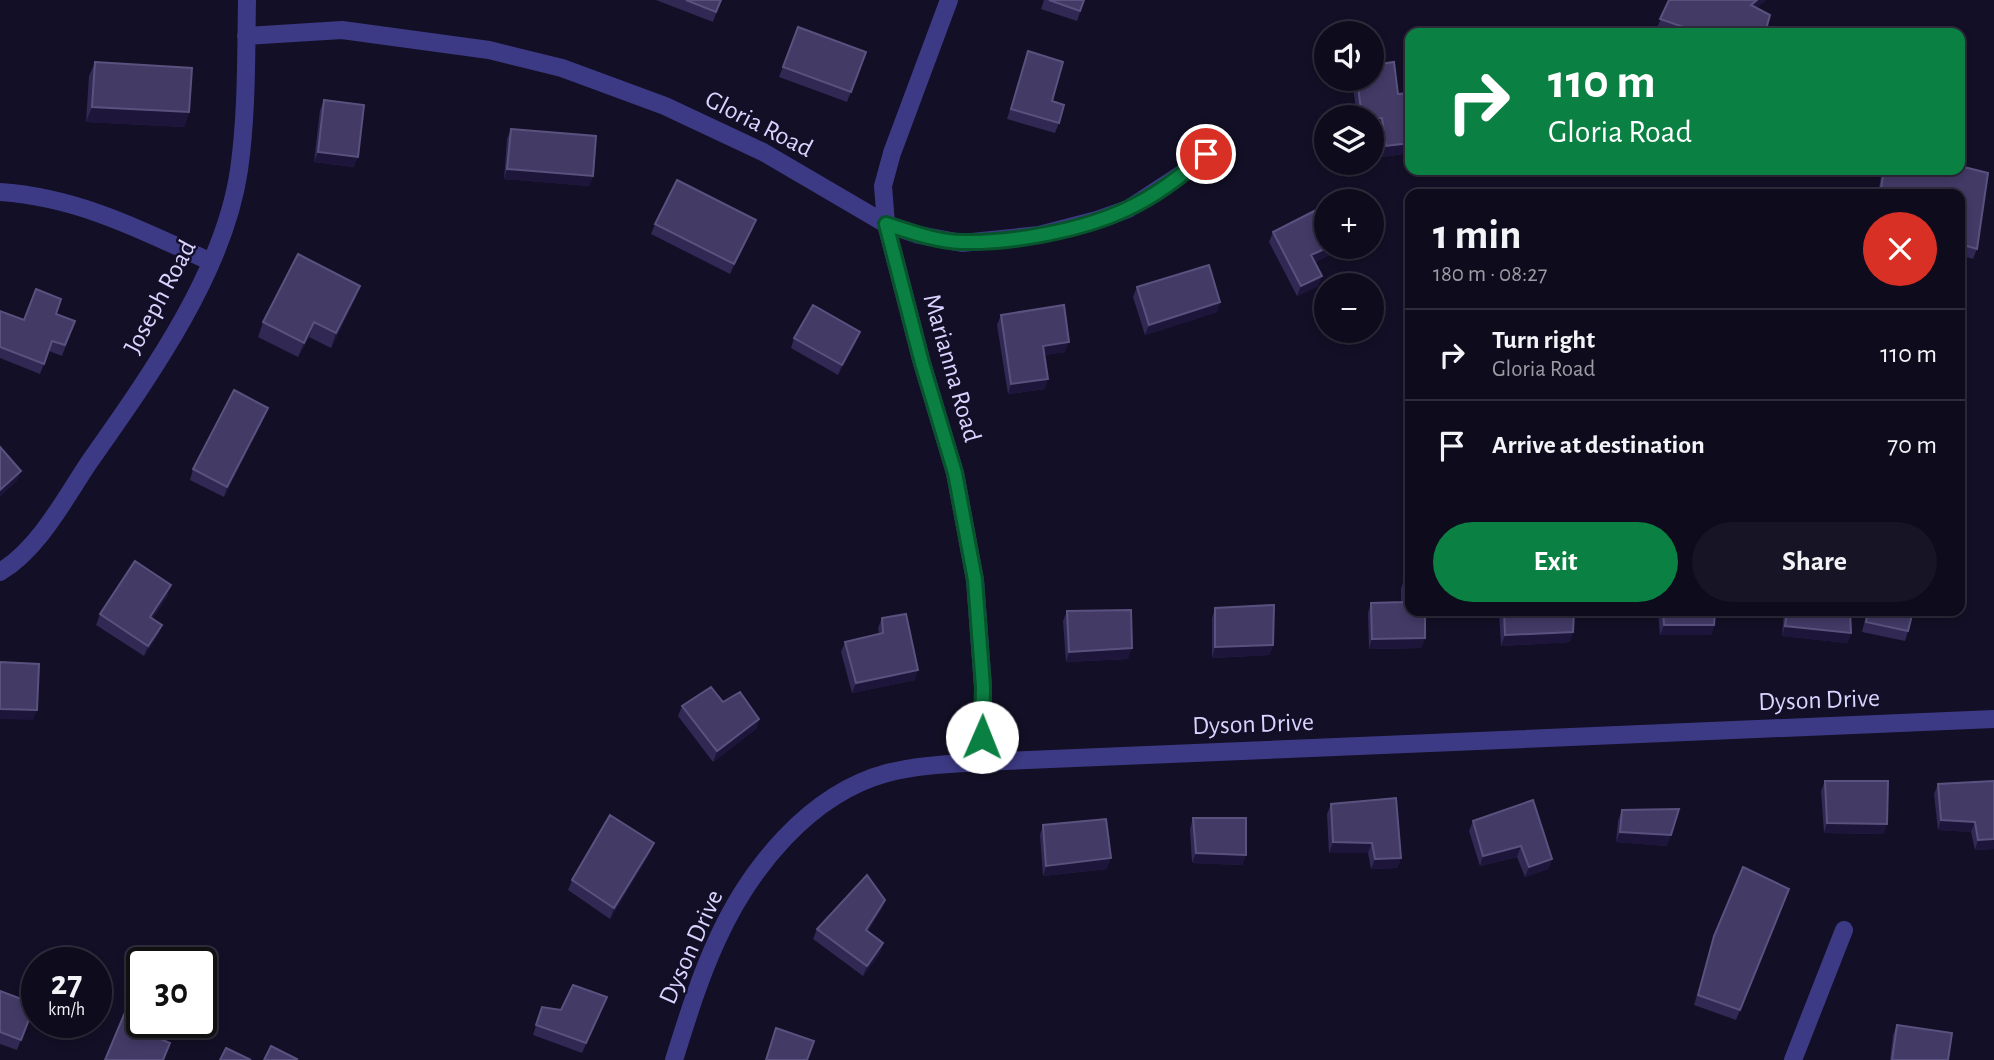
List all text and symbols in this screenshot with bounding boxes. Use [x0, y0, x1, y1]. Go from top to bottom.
map controls [1314, 21, 1384, 343]
button: sound [1314, 21, 1384, 91]
icon: right [1433, 56, 1524, 147]
text: 110 m [1548, 58, 1656, 107]
street label: Gloria Road [701, 86, 817, 162]
button: layers [1314, 105, 1384, 175]
text: Gloria Road [1548, 116, 1692, 148]
pin [1176, 124, 1236, 184]
icon: arrive [1187, 135, 1225, 173]
button: + [1314, 189, 1384, 259]
button: close [1863, 212, 1937, 286]
text: 1 min [1433, 214, 1522, 256]
street label: Joseph Road [119, 236, 201, 358]
text: 180 m · 08:27 [1433, 263, 1547, 286]
button: − [1314, 273, 1384, 343]
street label: Marianna Road [918, 291, 986, 445]
text: Turn right [1492, 327, 1595, 353]
icon: right [1433, 336, 1471, 374]
text: 110 m [1880, 341, 1937, 367]
text: Gloria Road [1492, 358, 1595, 381]
icon: arrive [1433, 427, 1471, 465]
text: Arrive at destination [1492, 432, 1705, 458]
text: 70 m [1887, 432, 1937, 458]
button: Exit [1433, 522, 1678, 602]
button: Share [1692, 522, 1937, 602]
street label: Dyson Drive [1758, 685, 1880, 715]
position arrow [945, 700, 1019, 774]
street label: Dyson Drive [1192, 709, 1314, 739]
street label: Dyson Drive [654, 886, 728, 1008]
speed limit sign: 30 [126, 947, 217, 1038]
text: 27 [51, 966, 82, 1001]
text: km/h [48, 1001, 85, 1019]

